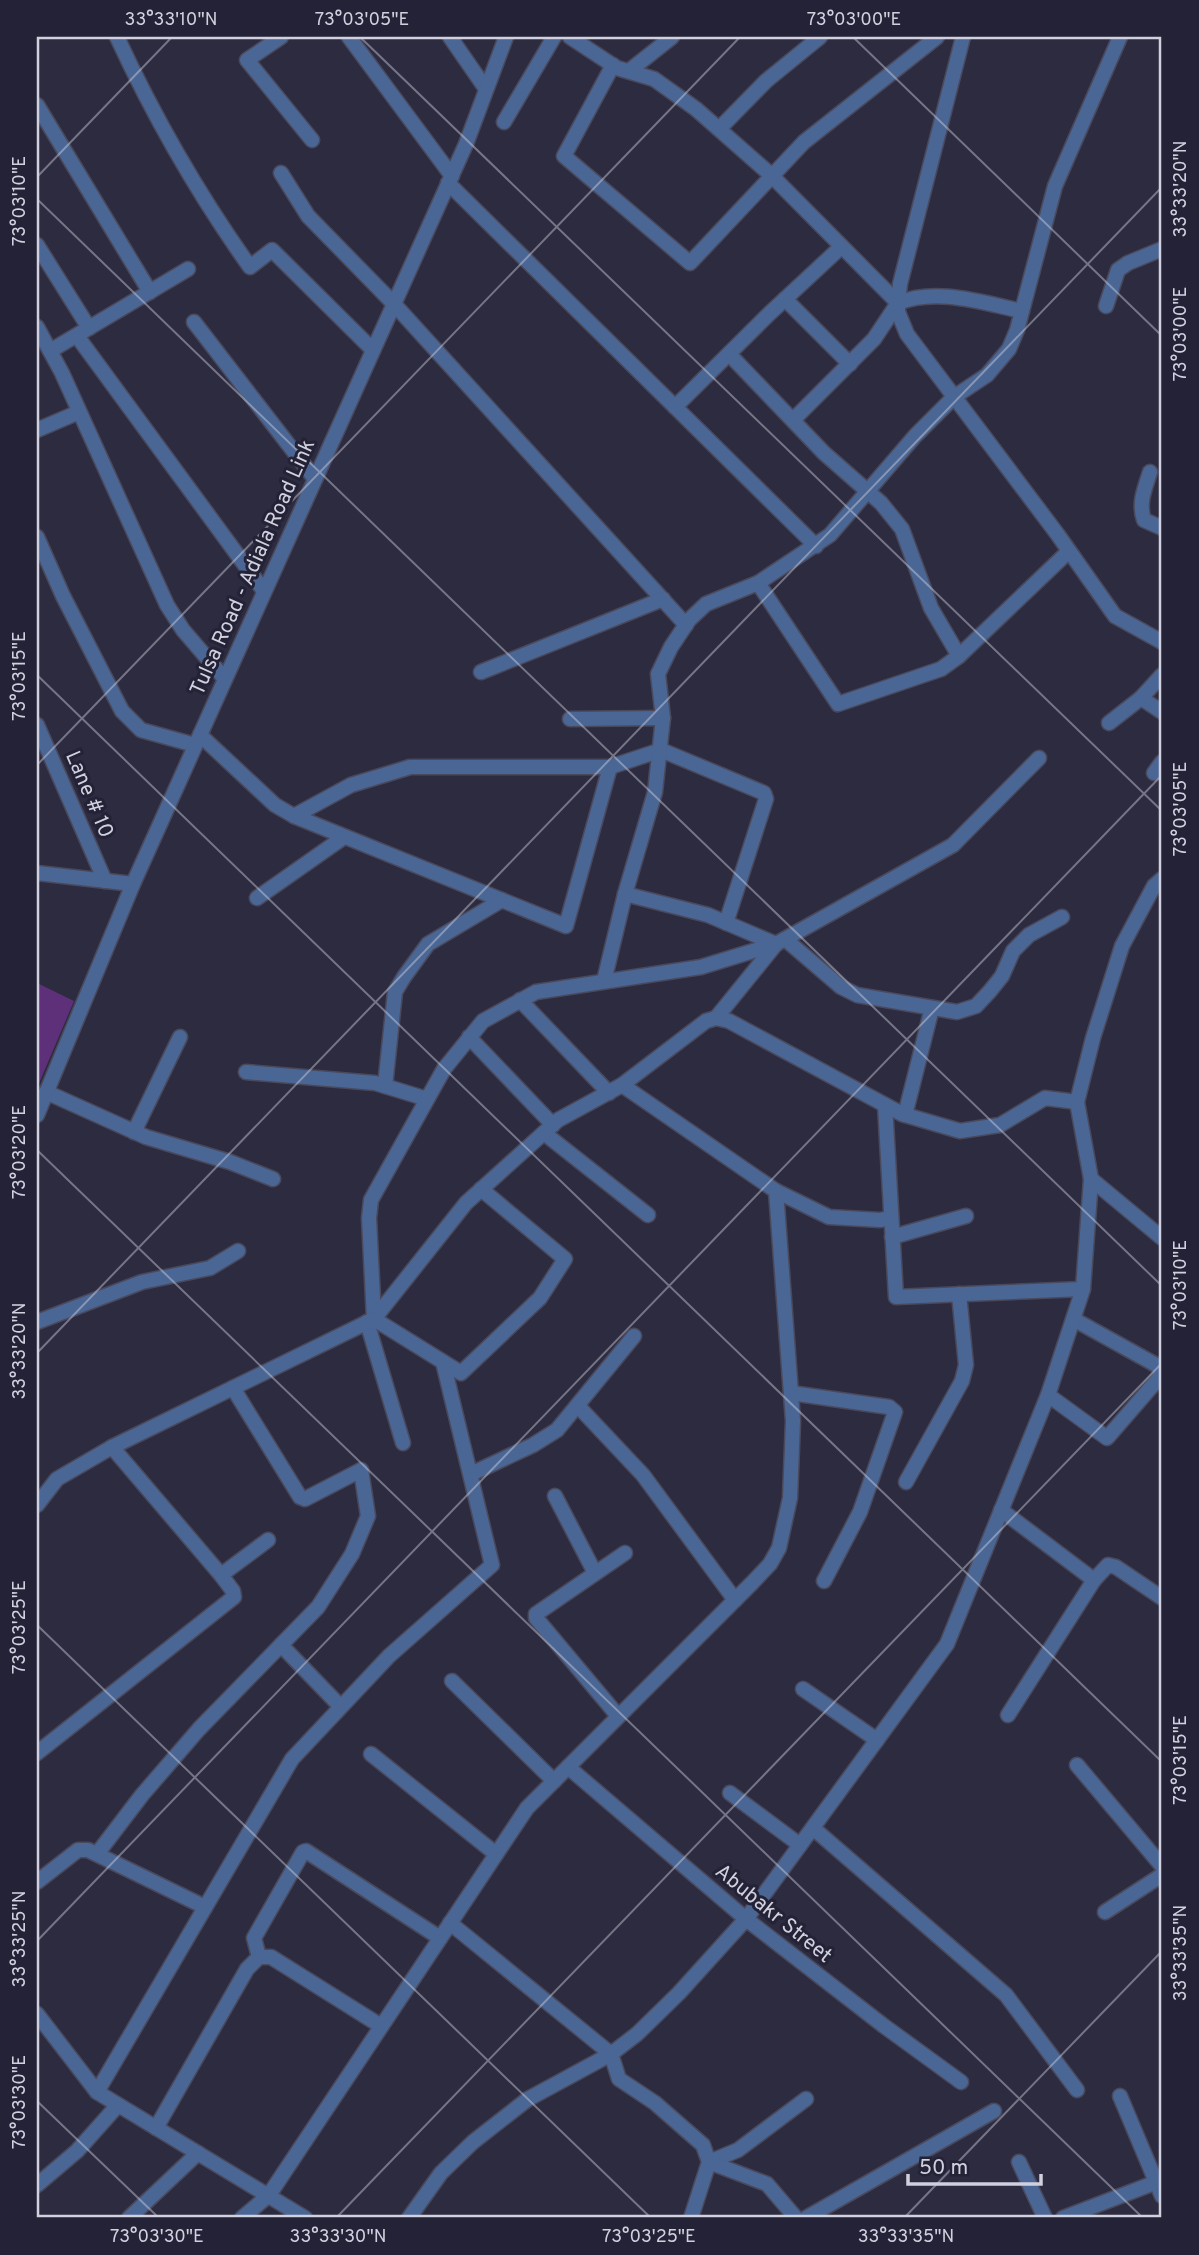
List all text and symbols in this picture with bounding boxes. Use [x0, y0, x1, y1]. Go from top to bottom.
text: 33°33'10"N [125, 9, 217, 32]
text: 73°03'05"E [315, 9, 409, 32]
text: 73°03'00"E [807, 9, 901, 32]
text: 33°33'20"N [1170, 140, 1193, 238]
text: 73°03'10"E [9, 156, 32, 246]
text: 73°03'00"E [1170, 287, 1193, 381]
street label: Tulsa Road - Adiala Road Link [185, 435, 322, 700]
text: 73°03'15"E [9, 631, 32, 721]
street label: Lane # 10 [58, 747, 119, 842]
text: 73°03'05"E [1170, 762, 1193, 856]
text: 73°03'20"E [9, 1105, 32, 1199]
text: 73°03'10"E [1170, 1240, 1193, 1330]
text: 33°33'20"N [9, 1302, 32, 1400]
text: 73°03'25"E [9, 1580, 32, 1674]
text: 73°03'15"E [1170, 1715, 1193, 1805]
street label: Abubakr Street [709, 1859, 837, 1970]
text: 33°33'25"N [9, 1891, 32, 1987]
text: 33°33'35"N [1170, 1905, 1193, 2001]
text: 73°03'30"E [9, 2055, 32, 2149]
scale bar [908, 2143, 1042, 2187]
text: 50 m [919, 2155, 968, 2182]
text: 73°03'30"E [110, 2226, 204, 2249]
text: 33°33'30"N [290, 2226, 386, 2249]
text: 73°03'25"E [602, 2226, 696, 2249]
text: 33°33'35"N [858, 2226, 954, 2249]

